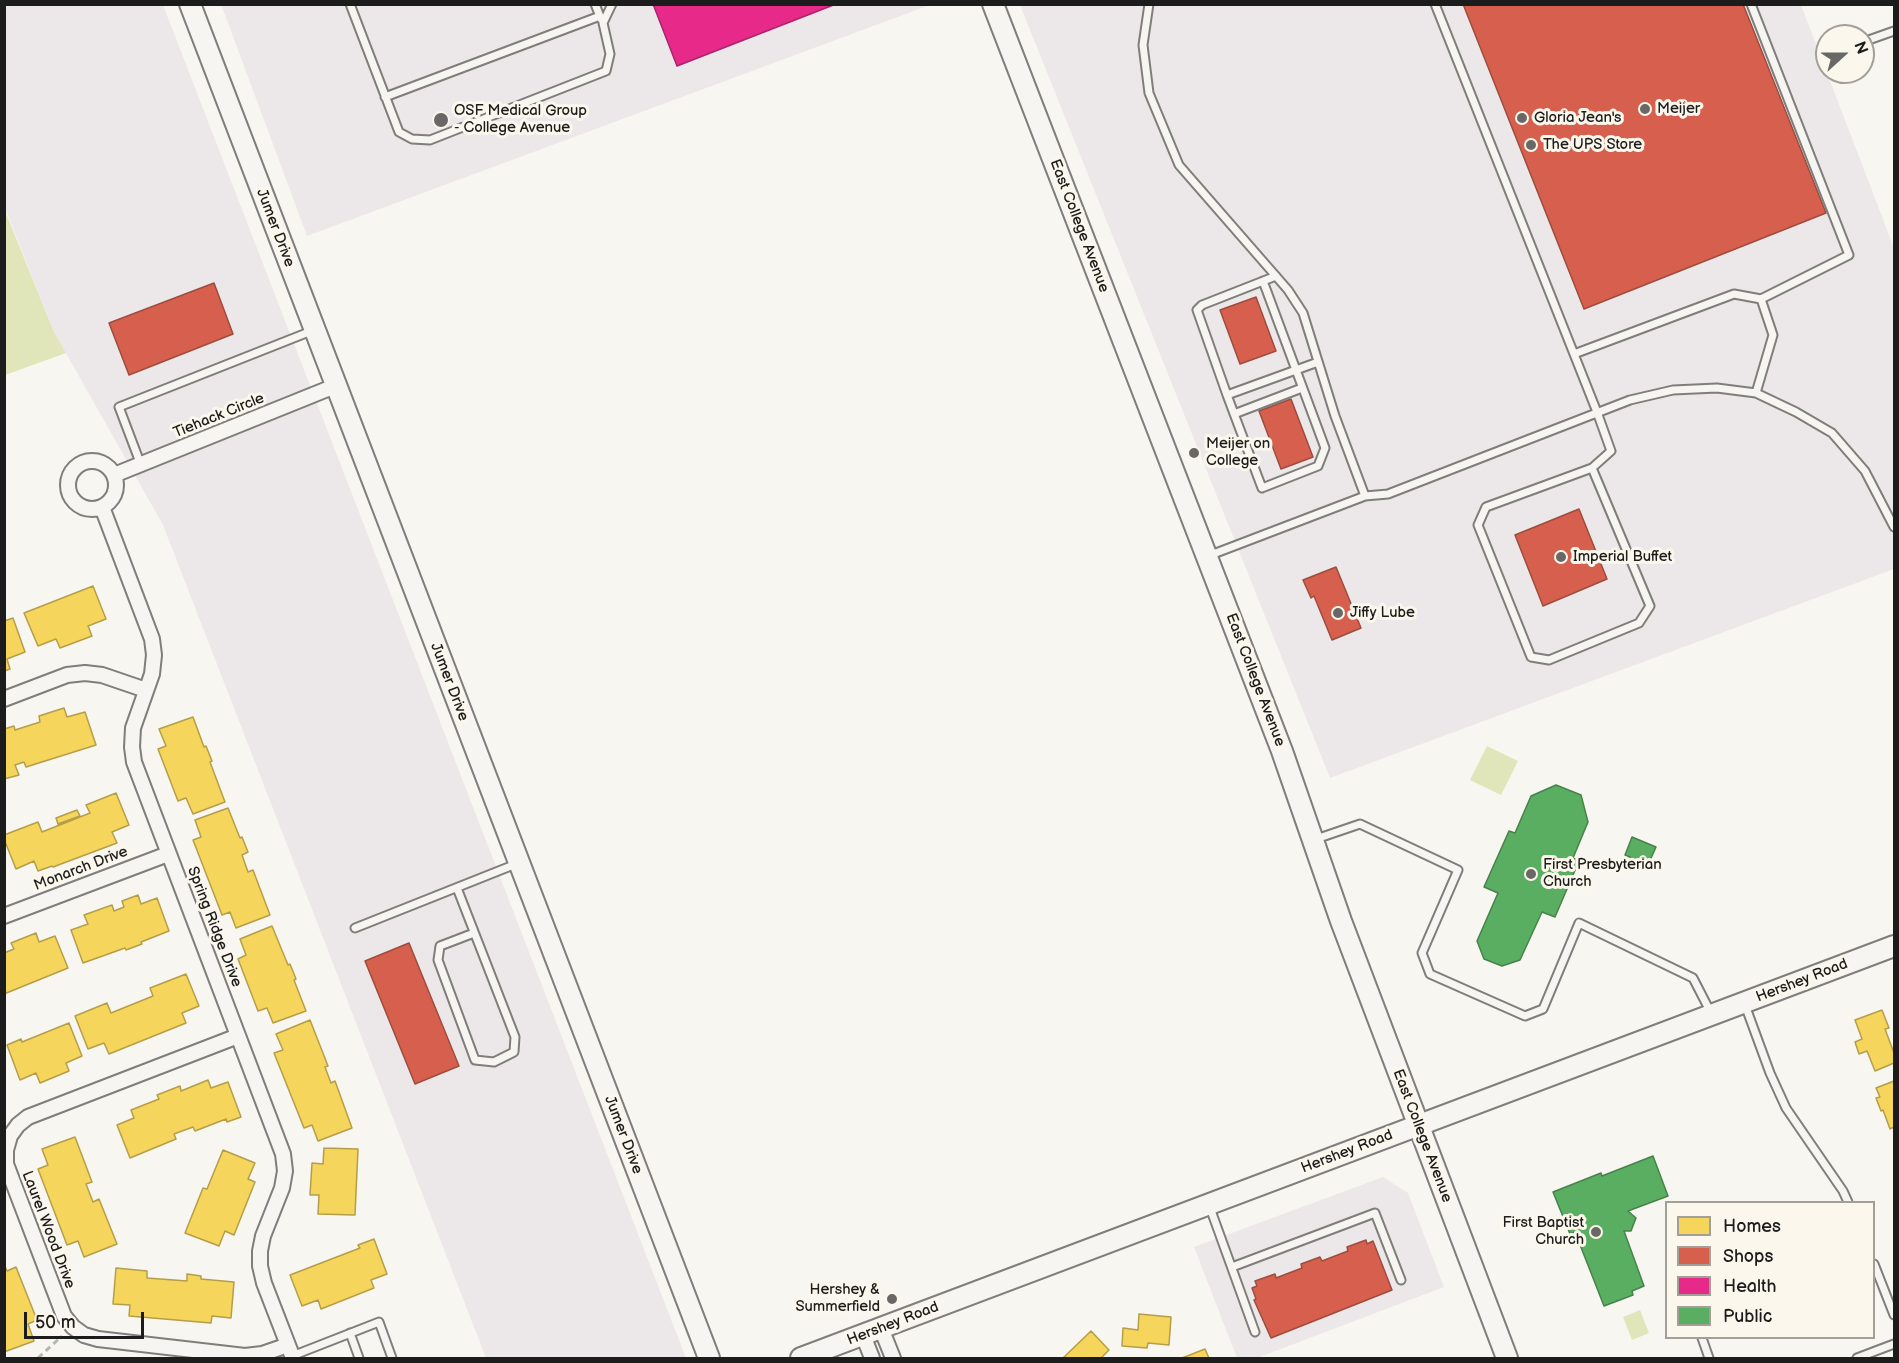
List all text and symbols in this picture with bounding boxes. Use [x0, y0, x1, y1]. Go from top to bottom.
north arrow [1815, 24, 1875, 84]
text: N [1849, 39, 1871, 57]
place label: Meijer [1657, 100, 1700, 118]
place label: OSF Medical Group - College Avenue [454, 102, 587, 137]
marker: Meijer [1638, 102, 1652, 116]
place label: Gloria Jean's [1534, 109, 1621, 127]
marker: OSF Medical Group - College Avenue [432, 111, 450, 129]
marker: Gloria Jean's [1515, 111, 1529, 125]
place label: The UPS Store [1543, 136, 1642, 154]
marker: The UPS Store [1524, 138, 1538, 152]
street label: East College Avenue [1045, 157, 1113, 295]
street label: Jumer Drive [252, 186, 298, 270]
street label: Tiehack Circle [171, 390, 267, 442]
place label: Meijer on College [1206, 435, 1270, 470]
marker: Meijer on College [1187, 446, 1201, 460]
place label: Imperial Buffet [1573, 548, 1672, 566]
marker: Imperial Buffet [1554, 550, 1568, 564]
place label: Jiffy Lube [1350, 604, 1415, 622]
marker: Jiffy Lube [1331, 606, 1345, 620]
street label: East College Avenue [1221, 611, 1289, 749]
street label: Jumer Drive [426, 640, 472, 724]
street label: Monarch Drive [32, 843, 130, 895]
place label: First Presbyterian Church [1543, 856, 1662, 891]
street label: Spring Ridge Drive [183, 864, 245, 990]
marker: First Presbyterian Church [1524, 867, 1538, 881]
street label: Hershey Road [1754, 955, 1850, 1007]
street label: East College Avenue [1388, 1067, 1456, 1205]
street label: Jumer Drive [600, 1093, 646, 1177]
street label: Hershey Road [1299, 1126, 1395, 1178]
street label: Laurel Wood Drive [17, 1169, 79, 1291]
legend [1665, 1201, 1875, 1339]
place label: First Baptist Church [1503, 1214, 1584, 1249]
text: Homes [1723, 1216, 1781, 1237]
marker: First Baptist Church [1589, 1225, 1603, 1239]
text: Shops [1723, 1246, 1773, 1267]
text: Health [1723, 1276, 1777, 1297]
place label: Hershey & Summerfield [795, 1281, 880, 1316]
marker: Hershey & Summerfield [885, 1292, 899, 1306]
street label: Hershey Road [845, 1298, 941, 1350]
scale bar [27, 1300, 147, 1338]
text: Public [1723, 1306, 1772, 1327]
text: 50 m [35, 1312, 76, 1333]

